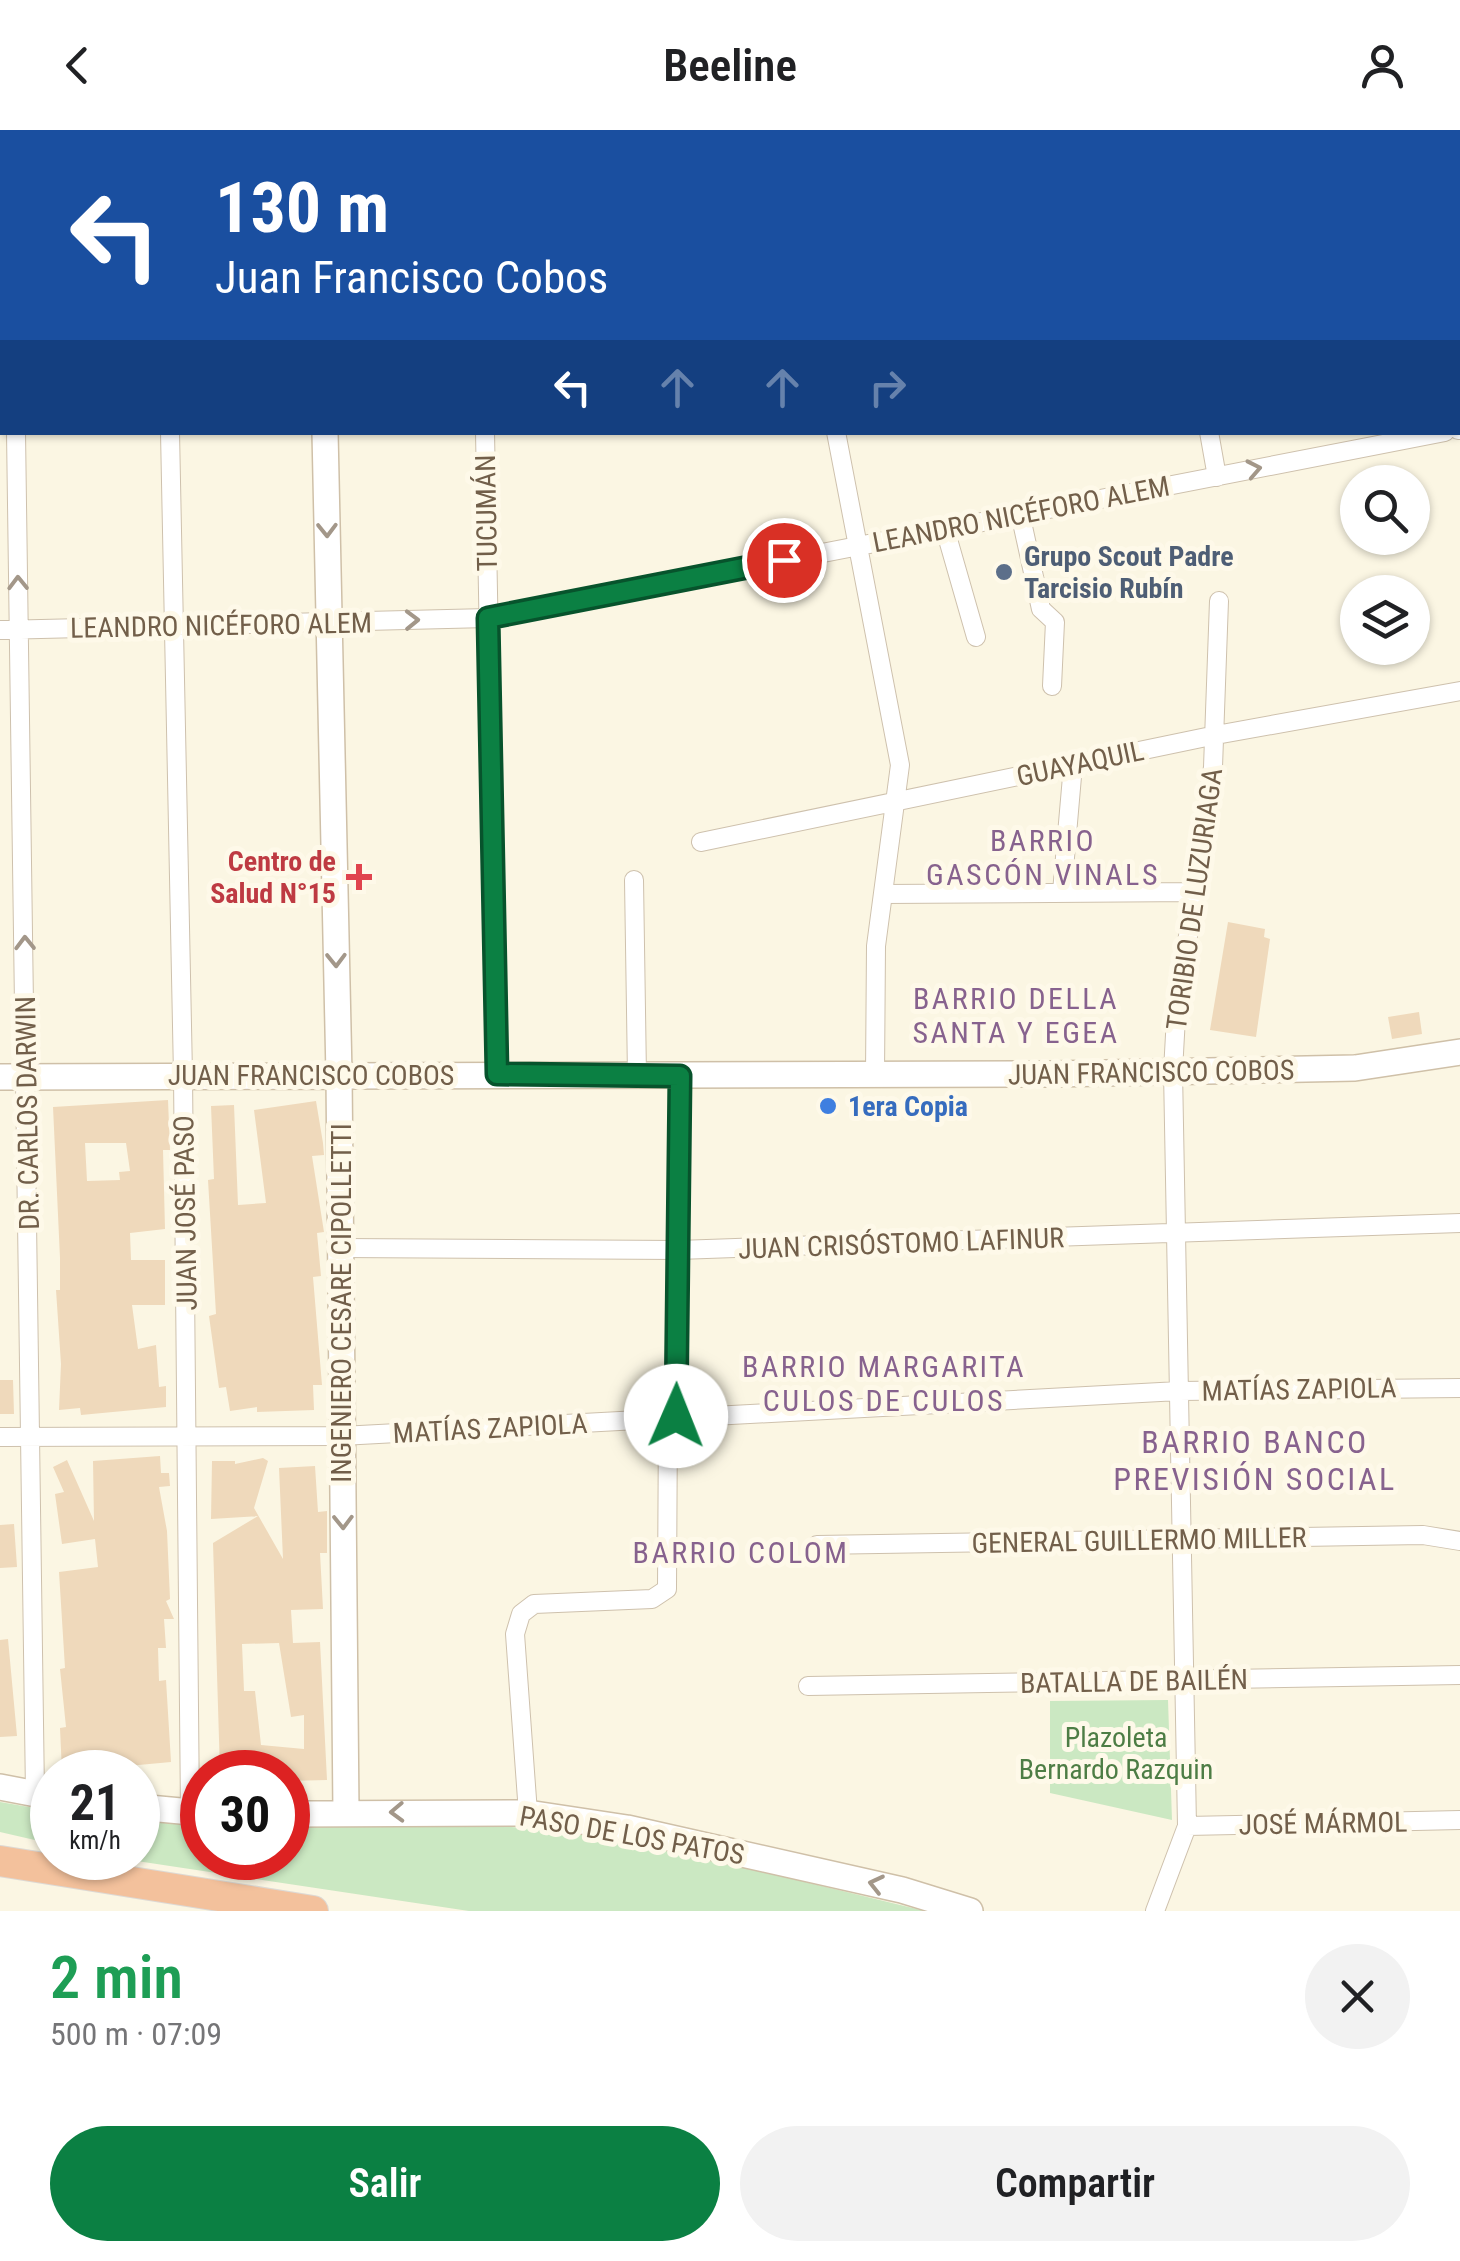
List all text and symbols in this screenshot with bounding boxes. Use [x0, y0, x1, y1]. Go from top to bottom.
icon: back [50, 38, 105, 93]
icon: person [1355, 38, 1410, 93]
text: Beeline [663, 39, 797, 92]
text: 130 m [215, 167, 389, 249]
icon: left [50, 170, 180, 300]
text: Juan Francisco Cobos [215, 251, 608, 304]
icon: left [545, 360, 600, 415]
icon: ahead [650, 360, 705, 415]
icon: ahead [755, 360, 810, 415]
icon: right [860, 360, 915, 415]
street label: TUCUMÁN [469, 454, 504, 572]
one-way arrow [1245, 460, 1262, 481]
map controls [1340, 465, 1430, 665]
button: search [1340, 465, 1430, 555]
street label: LEANDRO NICÉFORO ALEM [870, 469, 1172, 559]
pin [742, 518, 827, 603]
one-way arrow [317, 522, 338, 538]
icon: arrive [757, 533, 812, 588]
place label: Grupo Scout Padre Tarcisio Rubín [1024, 540, 1234, 605]
marker: Grupo Scout Padre Tarcisio Rubín [993, 561, 1015, 583]
one-way arrow [8, 575, 29, 591]
button: layers [1340, 575, 1430, 665]
street label: LEANDRO NICÉFORO ALEM [70, 606, 372, 645]
one-way arrow [405, 610, 421, 631]
street label: GUAYAQUIL [1014, 734, 1147, 793]
street label: TORIBIO DE LUZURIAGA [1160, 766, 1229, 1032]
district label: BARRIO GASCÓN VINALS [926, 823, 1160, 892]
place label: Centro de Salud N°15 [210, 845, 336, 910]
marker: Centro de Salud N°15 [346, 864, 372, 890]
one-way arrow [14, 935, 35, 951]
one-way arrow [326, 952, 347, 968]
district label: BARRIO DELLA SANTA Y EGEA [912, 981, 1120, 1050]
street label: DR. CARLOS DARWIN [9, 996, 46, 1230]
street label: JUAN FRANCISCO COBOS [1007, 1054, 1295, 1091]
street label: JUAN FRANCISCO COBOS [168, 1059, 454, 1092]
place label: 1era Copia [848, 1090, 968, 1123]
marker: 1era Copia [817, 1095, 839, 1117]
street label: JUAN JOSÉ PASO [167, 1115, 204, 1311]
street label: INGENIERO CESARE CIPOLLETTI [325, 1123, 358, 1483]
street label: JUAN CRISÓSTOMO LAFINUR [738, 1221, 1065, 1266]
district label: BARRIO MARGARITA CULOS DE CULOS [742, 1349, 1026, 1418]
position arrow [624, 1364, 728, 1468]
street label: MATÍAS ZAPIOLA [1201, 1371, 1397, 1408]
street label: MATÍAS ZAPIOLA [392, 1407, 588, 1450]
district label: BARRIO BANCO PREVISIÓN SOCIAL [1113, 1423, 1397, 1498]
one-way arrow [332, 1515, 353, 1531]
street label: GENERAL GUILLERMO MILLER [971, 1521, 1307, 1560]
district label: BARRIO COLOM [633, 1535, 850, 1570]
street label: BATALLA DE BAILÉN [1020, 1663, 1248, 1700]
park label: Plazoleta Bernardo Razquin [1019, 1721, 1213, 1786]
speed limit sign: 30 [180, 1750, 310, 1880]
text: 21 [70, 1774, 120, 1832]
street label: PASO DE LOS PATOS [517, 1799, 747, 1872]
one-way arrow [388, 1801, 404, 1822]
street label: JOSÉ MÁRMOL [1238, 1806, 1408, 1841]
text: km/h [69, 1826, 121, 1855]
one-way arrow [868, 1875, 885, 1896]
text: 2 min [50, 1942, 183, 2013]
button: close [1305, 1944, 1410, 2049]
text: 500 m · 07:09 [50, 2015, 222, 2053]
button: Salir [50, 2126, 720, 2241]
button: Compartir [740, 2126, 1410, 2241]

